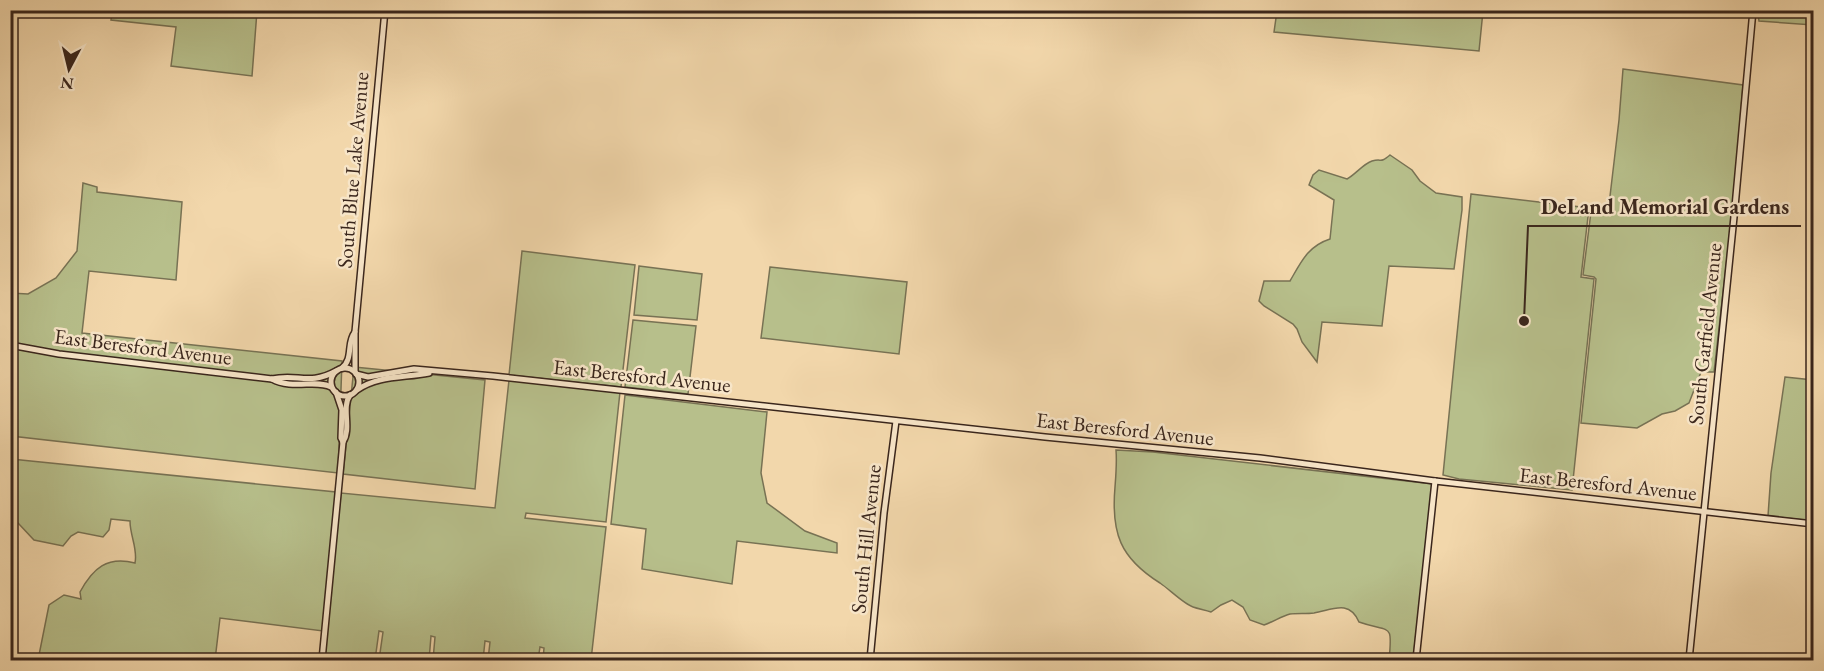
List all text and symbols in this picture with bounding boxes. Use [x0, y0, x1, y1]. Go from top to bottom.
north arrow [39, 39, 99, 99]
street label: South Blue Lake Avenue [330, 71, 375, 269]
text: N [59, 72, 75, 95]
callout: DeLand Memorial Gardens [1528, 186, 1801, 226]
text: DeLand Memorial Gardens [1541, 192, 1789, 221]
street label: South Garfield Avenue [1682, 242, 1727, 426]
street label: East Beresford Avenue [53, 322, 233, 371]
street label: East Beresford Avenue [552, 353, 732, 398]
street label: East Beresford Avenue [1035, 406, 1215, 451]
street label: East Beresford Avenue [1518, 461, 1698, 506]
street label: South Hill Avenue [844, 463, 887, 615]

